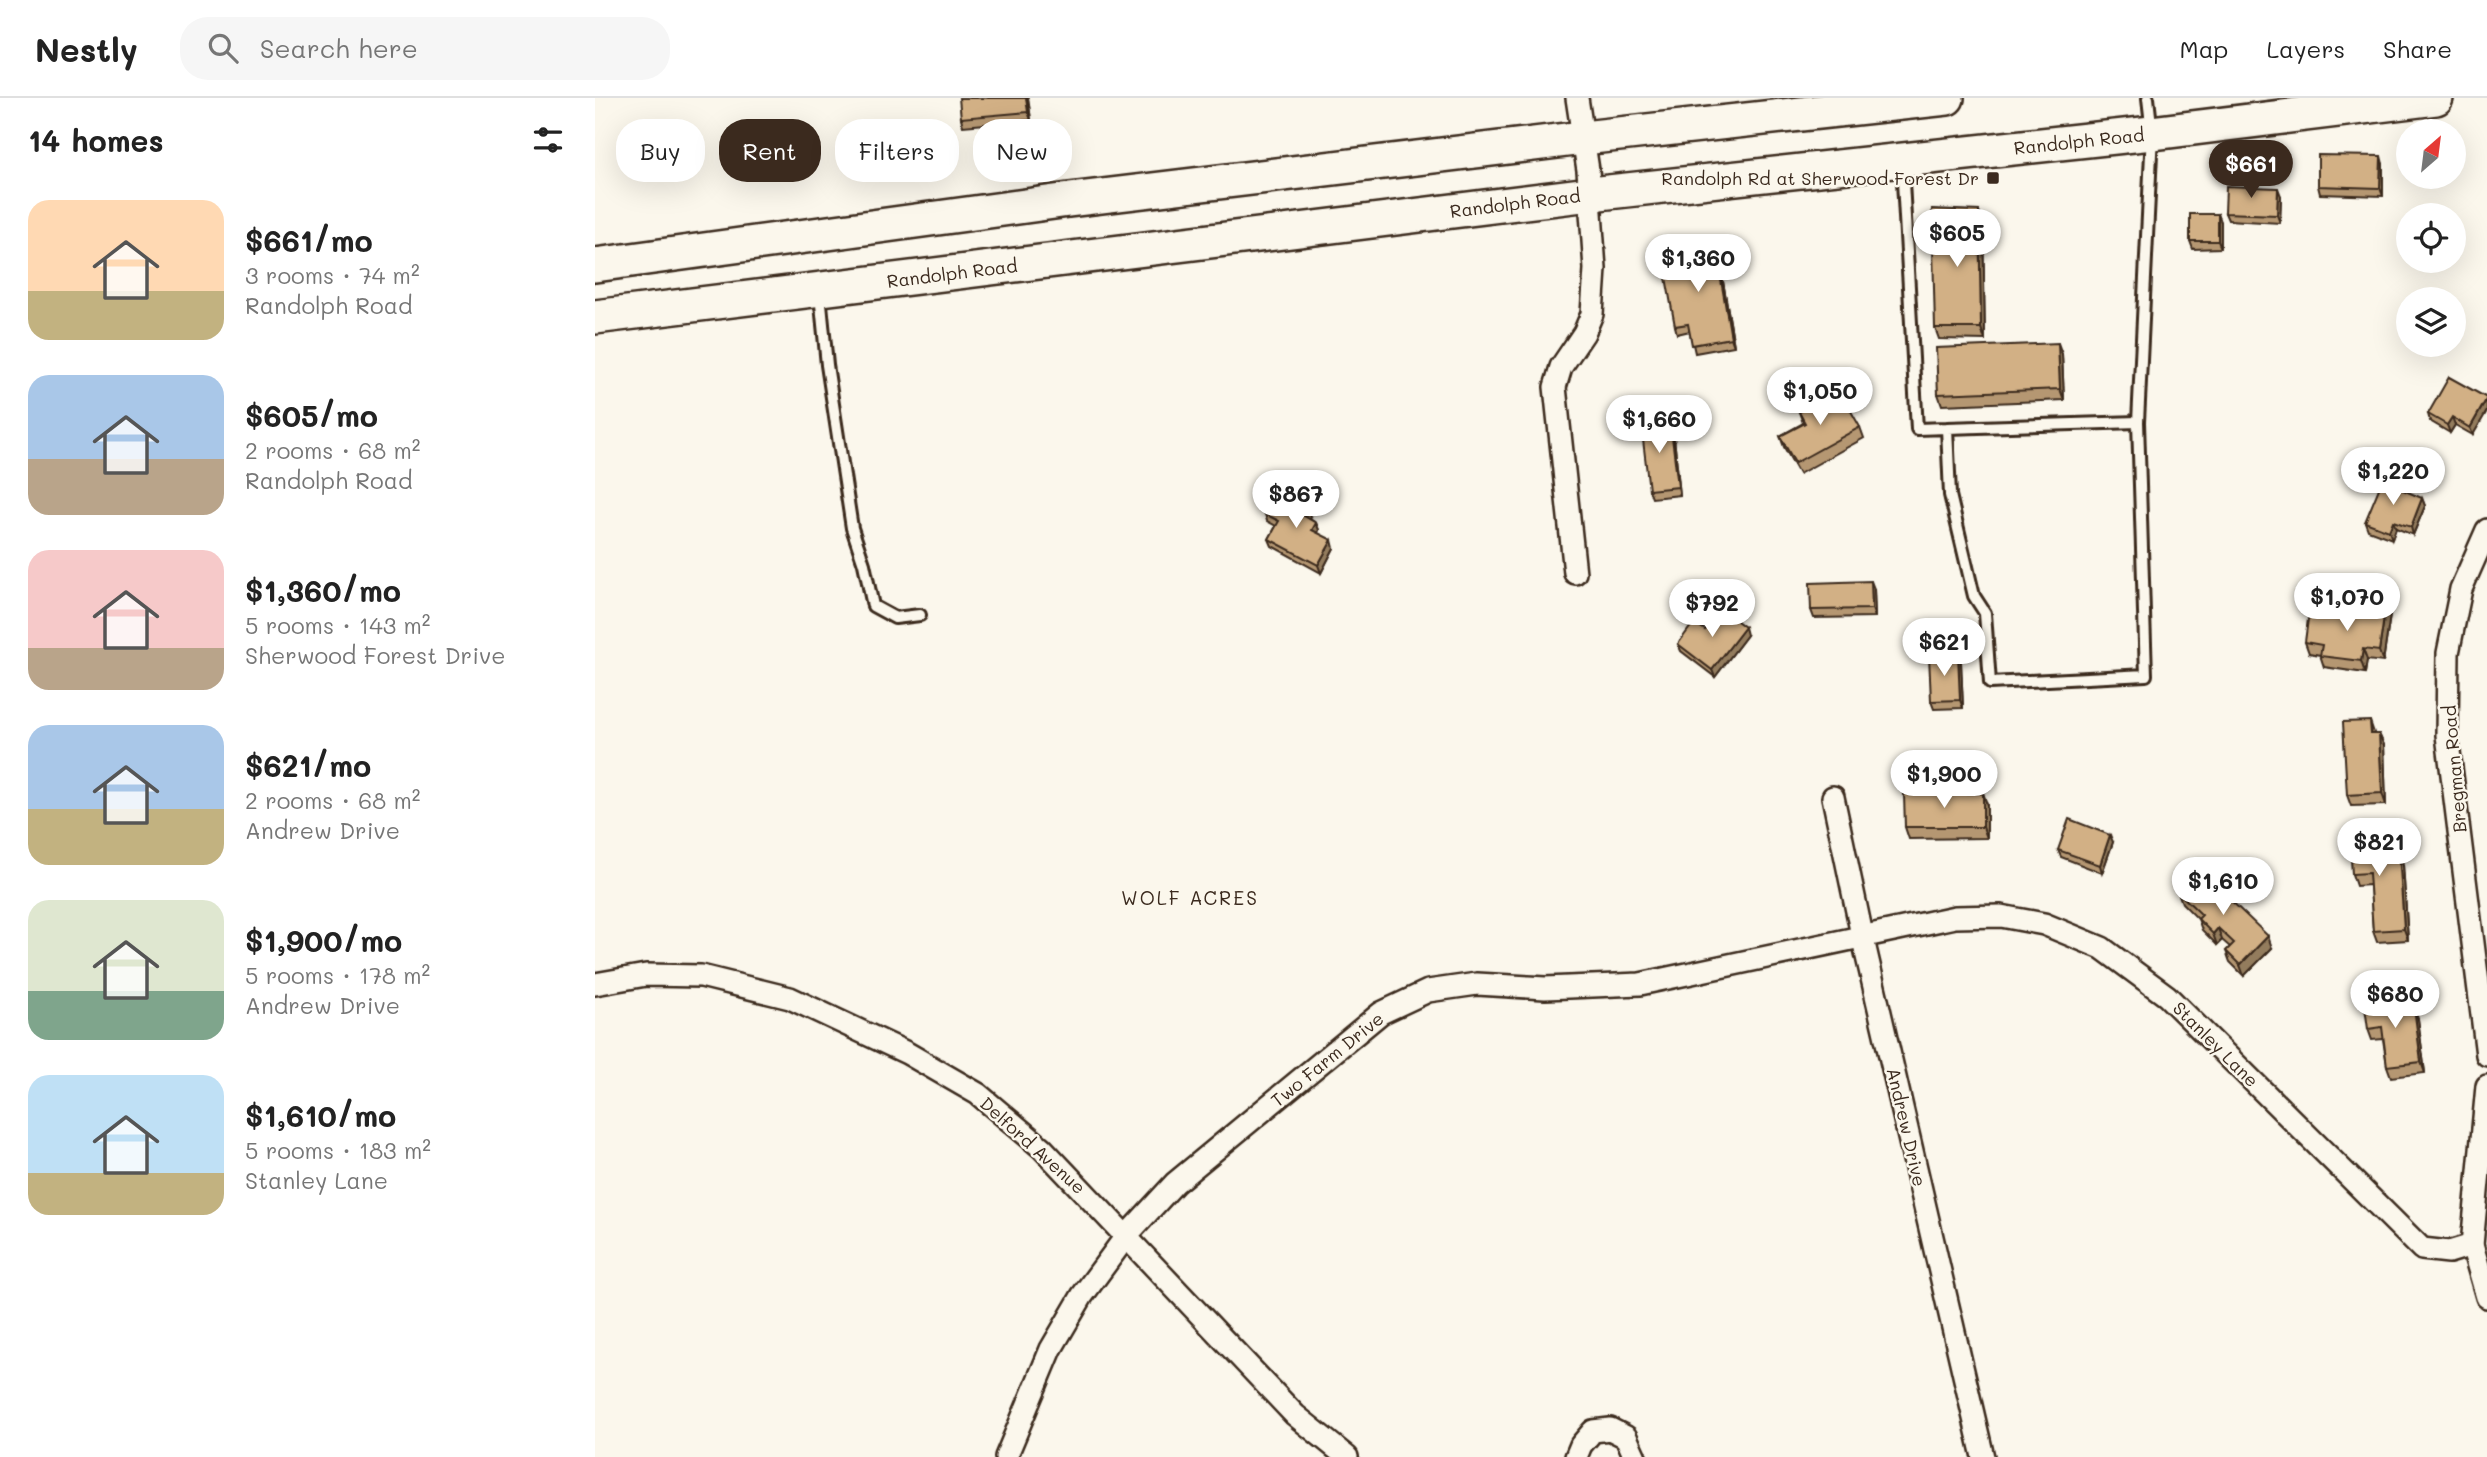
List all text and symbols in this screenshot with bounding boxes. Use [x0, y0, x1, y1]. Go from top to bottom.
search box [180, 17, 670, 80]
text: Nestly [35, 27, 138, 70]
icon: search [204, 29, 242, 67]
text: Search here [260, 31, 418, 65]
text: Map [2180, 33, 2228, 64]
text: Layers [2266, 33, 2345, 64]
text: Share [2383, 33, 2452, 64]
chip: Buy [616, 119, 705, 182]
chip: Rent [719, 119, 821, 182]
chip: Filters [835, 119, 959, 182]
chip: New [973, 119, 1072, 182]
north arrow [2396, 119, 2466, 189]
map controls [2396, 119, 2466, 357]
text: 14 homes [28, 120, 164, 160]
icon: filters [529, 121, 567, 159]
street label: Randolph Road [2013, 122, 2145, 160]
pin: $661 [2210, 140, 2292, 200]
text: $661 [2225, 148, 2277, 178]
place label: Randolph Rd at Sherwood Forest Dr [1661, 166, 1979, 190]
marker: Randolph Rd at Sherwood Forest Dr [1985, 170, 2001, 186]
street label: Randolph Road [1448, 183, 1582, 223]
button: locate [2396, 203, 2466, 273]
pin: $605 [1916, 209, 1998, 269]
text: $605 [1929, 217, 1985, 247]
text: $661/mo [245, 220, 373, 260]
icon: home [84, 228, 168, 312]
pin: $1,360 [1641, 234, 1755, 294]
text: $1,360 [1661, 242, 1735, 272]
street label: Randolph Road [885, 253, 1019, 293]
text: 3 rooms · 74 m² [245, 260, 420, 290]
button: layers [2396, 287, 2466, 357]
text: Randolph Road [245, 290, 413, 320]
pin: $1,050 [1763, 368, 1877, 427]
text: $1,050 [1783, 375, 1857, 405]
text: $605/mo [245, 395, 378, 435]
pin: $1,660 [1602, 396, 1716, 455]
icon: home [84, 403, 168, 487]
text: $1,660 [1622, 403, 1696, 433]
text: 2 rooms · 68 m² [245, 435, 420, 465]
pin: $1,220 [2336, 448, 2450, 507]
text: $1,220 [2357, 455, 2429, 485]
text: Randolph Road [245, 465, 413, 495]
pin: $867 [1255, 470, 1337, 530]
text: $867 [1268, 478, 1324, 508]
text: $1,360/mo [245, 570, 401, 610]
pin: $1,070 [2290, 574, 2404, 633]
icon: home [84, 578, 168, 662]
pin: $792 [1671, 580, 1753, 639]
text: $1,070 [2310, 581, 2384, 611]
text: $792 [1685, 587, 1739, 617]
text: 5 rooms · 143 m² [245, 610, 431, 640]
pin: $621 [1903, 618, 1985, 678]
text: $621 [1918, 626, 1970, 656]
text: Sherwood Forest Drive [245, 640, 506, 670]
street label: Bregman Road [2436, 704, 2472, 834]
text: $621/mo [245, 745, 371, 785]
pin: $1,900 [1887, 750, 2001, 810]
icon: home [84, 753, 168, 837]
text: $1,900 [1907, 758, 1981, 788]
text: 2 rooms · 68 m² [245, 785, 420, 815]
text: Andrew Drive [245, 815, 400, 845]
pin: $821 [2338, 818, 2420, 878]
text: $821 [2353, 826, 2405, 856]
pin: $1,610 [2166, 858, 2280, 917]
text: $1,610 [2188, 865, 2258, 895]
district label: WOLF ACRES [1121, 885, 1259, 910]
text: $1,900/mo [245, 920, 402, 960]
icon: home [84, 928, 168, 1012]
text: 5 rooms · 178 m² [245, 960, 430, 990]
pin: $680 [2354, 970, 2436, 1030]
text: $680 [2366, 978, 2424, 1008]
text: Andrew Drive [245, 990, 400, 1020]
street label: Stanley Lane [2168, 996, 2264, 1092]
street label: Two Farm Drive [1266, 1006, 1388, 1112]
street label: Andrew Drive [1882, 1065, 1932, 1189]
street label: Delford Avenue [975, 1091, 1091, 1199]
text: $1,610/mo [245, 1095, 396, 1135]
icon: home [84, 1103, 168, 1187]
text: 5 rooms · 183 m² [245, 1135, 431, 1165]
text: Stanley Lane [245, 1165, 388, 1195]

